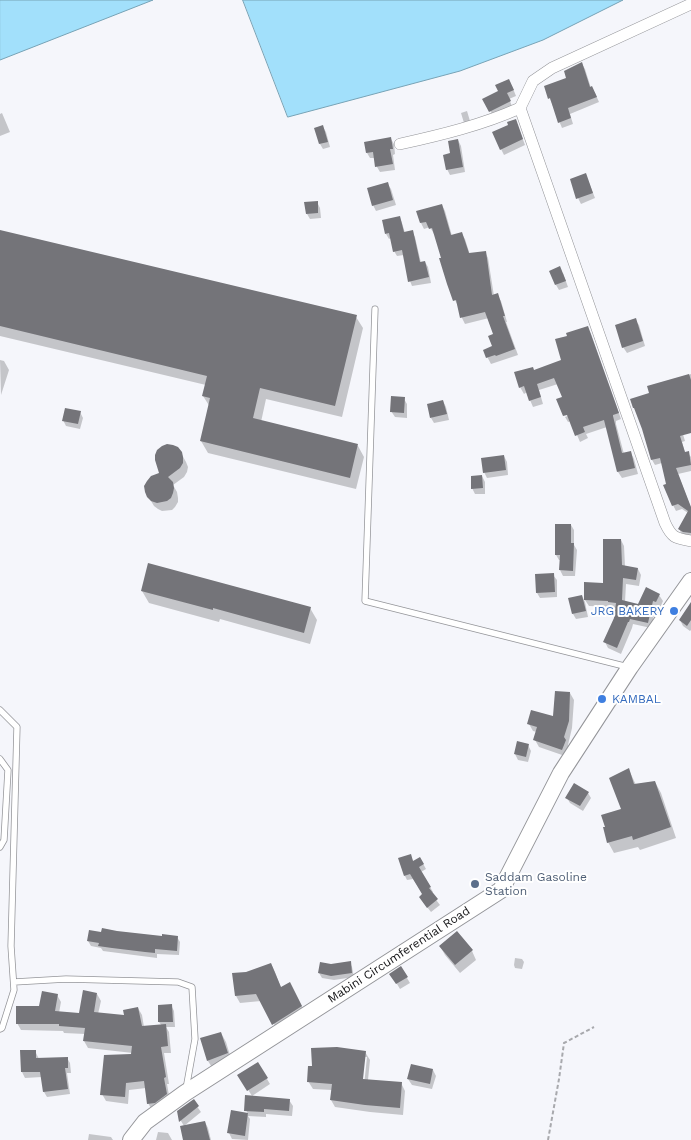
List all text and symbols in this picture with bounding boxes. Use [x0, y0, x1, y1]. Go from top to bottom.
place label: JRG BAKERY [591, 604, 664, 618]
marker: JRG BAKERY [668, 605, 680, 617]
place label: KAMBAL [612, 692, 661, 706]
marker: KAMBAL [596, 693, 608, 705]
place label: Saddam Gasoline Station [485, 870, 587, 898]
marker: Saddam Gasoline Station [469, 878, 481, 890]
street label: Mabini Circumferential Road [325, 904, 473, 1006]

